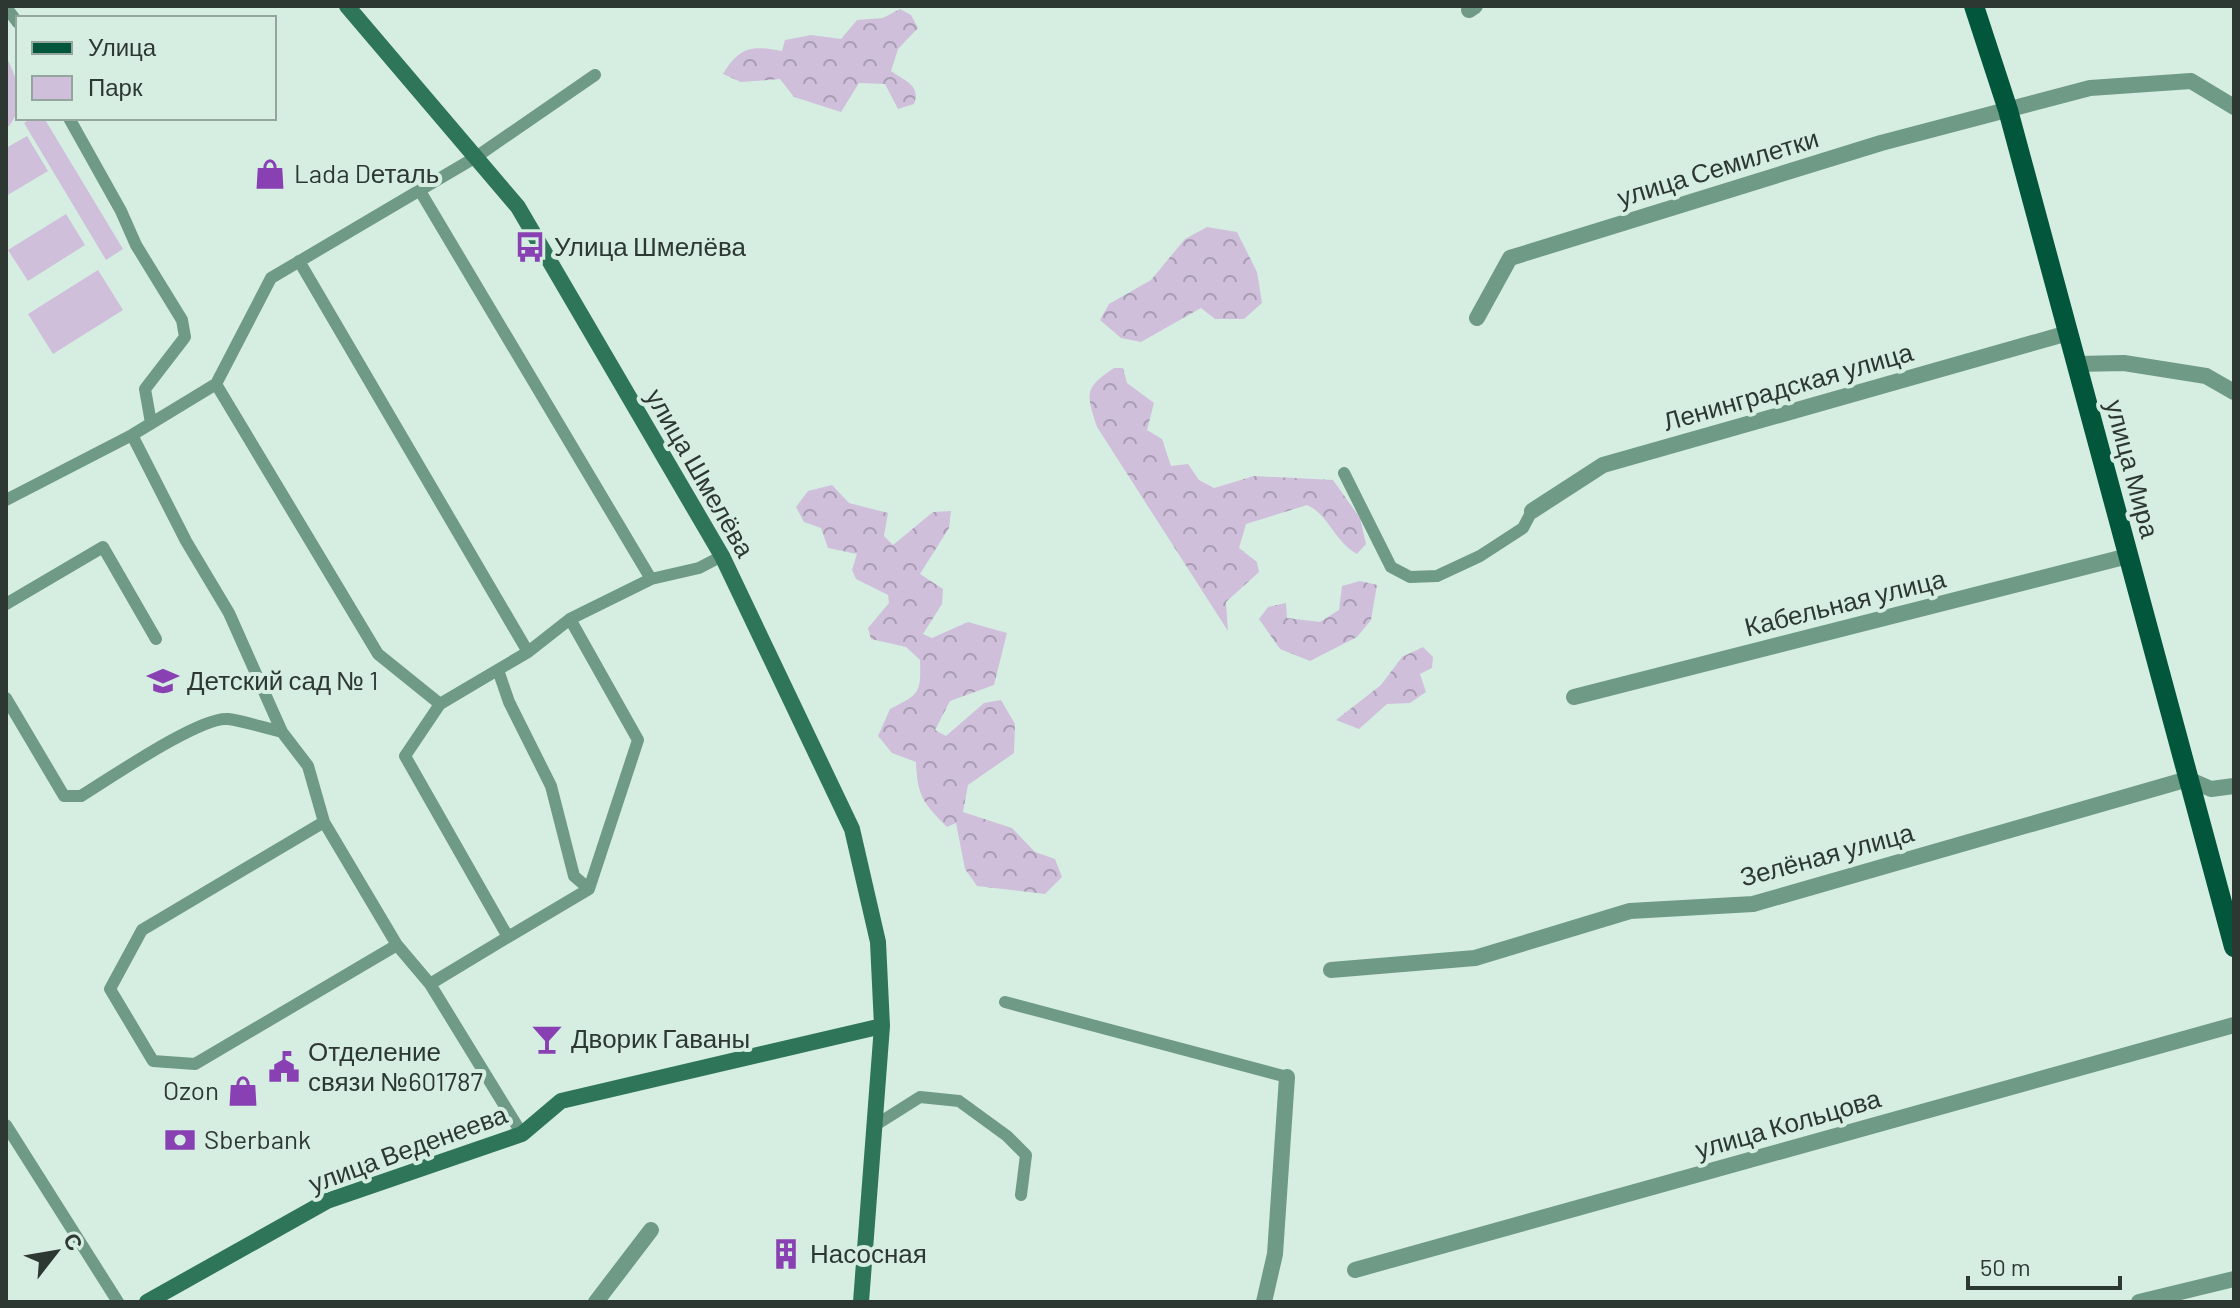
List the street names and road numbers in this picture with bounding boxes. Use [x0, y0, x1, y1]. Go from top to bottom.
street label: улица Семилетки [1613, 121, 1822, 212]
street label: Ленинградская улица [1659, 335, 1917, 436]
street label: улица Шмелёва [640, 382, 762, 563]
street label: улица Мира [2100, 396, 2167, 542]
street label: Кабельная улица [1741, 561, 1949, 642]
street label: Зелёная улица [1736, 815, 1917, 892]
street label: улица Кольцова [1691, 1081, 1884, 1164]
street label: улица Веденеева [304, 1097, 511, 1198]

